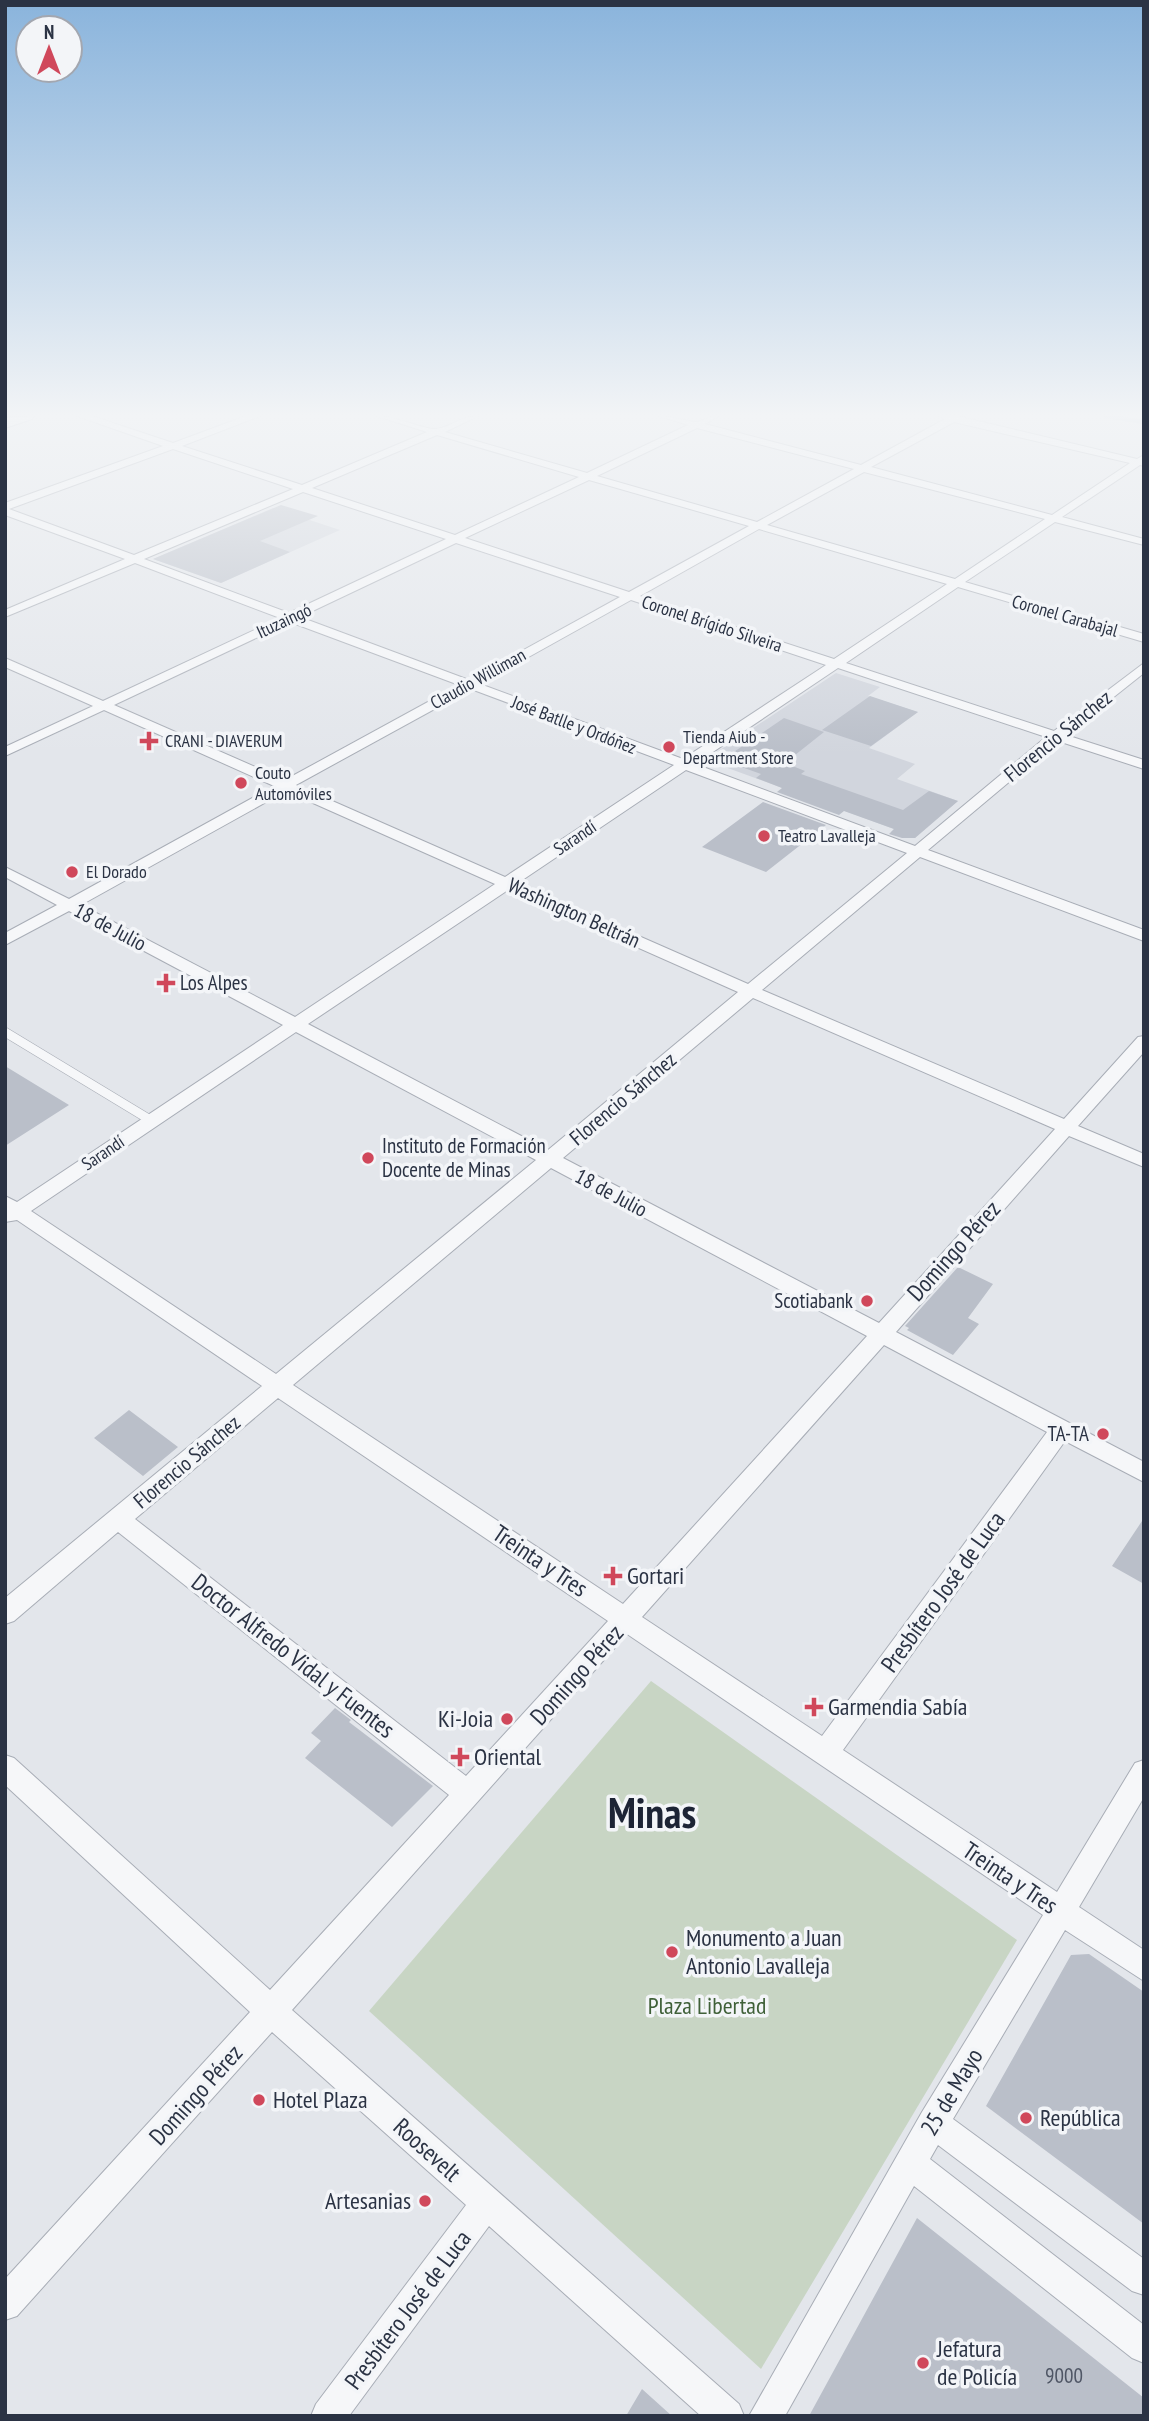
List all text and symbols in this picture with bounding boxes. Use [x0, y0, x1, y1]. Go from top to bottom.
north arrow [14, 14, 84, 84]
text: N [44, 20, 54, 44]
street label: Coronel Carabajal [1009, 589, 1122, 642]
street label: Coronel Brígido Silveira [639, 590, 785, 657]
street label: Ituzaingó [253, 598, 315, 643]
street label: Claudio Williman [426, 643, 530, 714]
street label: Florencio Sánchez [998, 684, 1117, 787]
street label: José Batlle y Ordóñez [508, 690, 640, 759]
place label: Tienda Aiub - Department Store [683, 725, 794, 769]
place label: CRANI - DIAVERUM [165, 729, 282, 752]
marker: CRANI - DIAVERUM [139, 731, 159, 751]
marker: Tienda Aiub - Department Store [661, 739, 677, 755]
place label: Couto Automóviles [255, 761, 332, 805]
marker: Couto Automóviles [233, 775, 249, 791]
street label: Sarandí [549, 815, 601, 860]
place label: Teatro Lavalleja [778, 824, 876, 847]
marker: Teatro Lavalleja [756, 828, 772, 844]
place label: El Dorado [86, 860, 147, 883]
marker: El Dorado [64, 864, 80, 880]
street label: Washington Beltrán [504, 871, 645, 954]
street label: 18 de Julio [69, 896, 151, 957]
place label: Los Alpes [180, 969, 248, 996]
marker: Los Alpes [158, 975, 174, 991]
street label: Florencio Sánchez [564, 1046, 682, 1151]
street label: Sarandí [77, 1130, 129, 1175]
place label: Instituto de Formación Docente de Minas [382, 1132, 546, 1183]
marker: Instituto de Formación Docente de Minas [360, 1150, 376, 1166]
street label: 18 de Julio [570, 1162, 652, 1223]
street label: Domingo Pérez [900, 1194, 1007, 1308]
place label: Scotiabank [774, 1287, 853, 1314]
marker: Scotiabank [859, 1293, 875, 1309]
street label: Florencio Sánchez [128, 1409, 246, 1514]
place label: TA-TA [1048, 1420, 1089, 1447]
marker: TA-TA [1095, 1426, 1111, 1442]
street label: Presbítero José de Luca [874, 1505, 1011, 1678]
street label: Treinta y Tres [487, 1517, 594, 1604]
place label: Gortari [627, 1560, 684, 1591]
street label: Doctor Alfredo Vidal y Fuentes [185, 1567, 401, 1745]
marker: Gortari [605, 1568, 621, 1584]
street label: Domingo Pérez [523, 1618, 630, 1732]
place label: Garmendia Sabía [828, 1691, 967, 1722]
marker: Garmendia Sabía [806, 1699, 822, 1715]
place label: Ki-Joia [438, 1703, 493, 1734]
marker: Ki-Joia [499, 1711, 515, 1727]
place label: Oriental [474, 1741, 542, 1772]
marker: Oriental [452, 1749, 468, 1765]
district label: Minas [608, 1785, 696, 1840]
street label: Treinta y Tres [957, 1834, 1064, 1921]
place label: Monumento a Juan Antonio Lavalleja [686, 1922, 842, 1981]
marker: Monumento a Juan Antonio Lavalleja [664, 1944, 680, 1960]
park label: Plaza Libertad [648, 1990, 766, 2021]
street label: Domingo Pérez [142, 2038, 249, 2152]
street label: 25 de Mayo [913, 2042, 990, 2141]
place label: Hotel Plaza [273, 2084, 368, 2115]
marker: Hotel Plaza [251, 2092, 267, 2108]
place label: República [1040, 2102, 1121, 2133]
marker: República [1018, 2110, 1034, 2126]
street label: Roosevelt [387, 2111, 468, 2188]
place label: Artesanias [325, 2185, 411, 2216]
marker: Artesanias [417, 2193, 433, 2209]
street label: Presbítero José de Luca [338, 2224, 478, 2396]
place label: Jefatura de Policía [936, 2333, 1017, 2392]
marker: Jefatura de Policía [915, 2355, 931, 2371]
house number: 9000 [1045, 2362, 1083, 2389]

